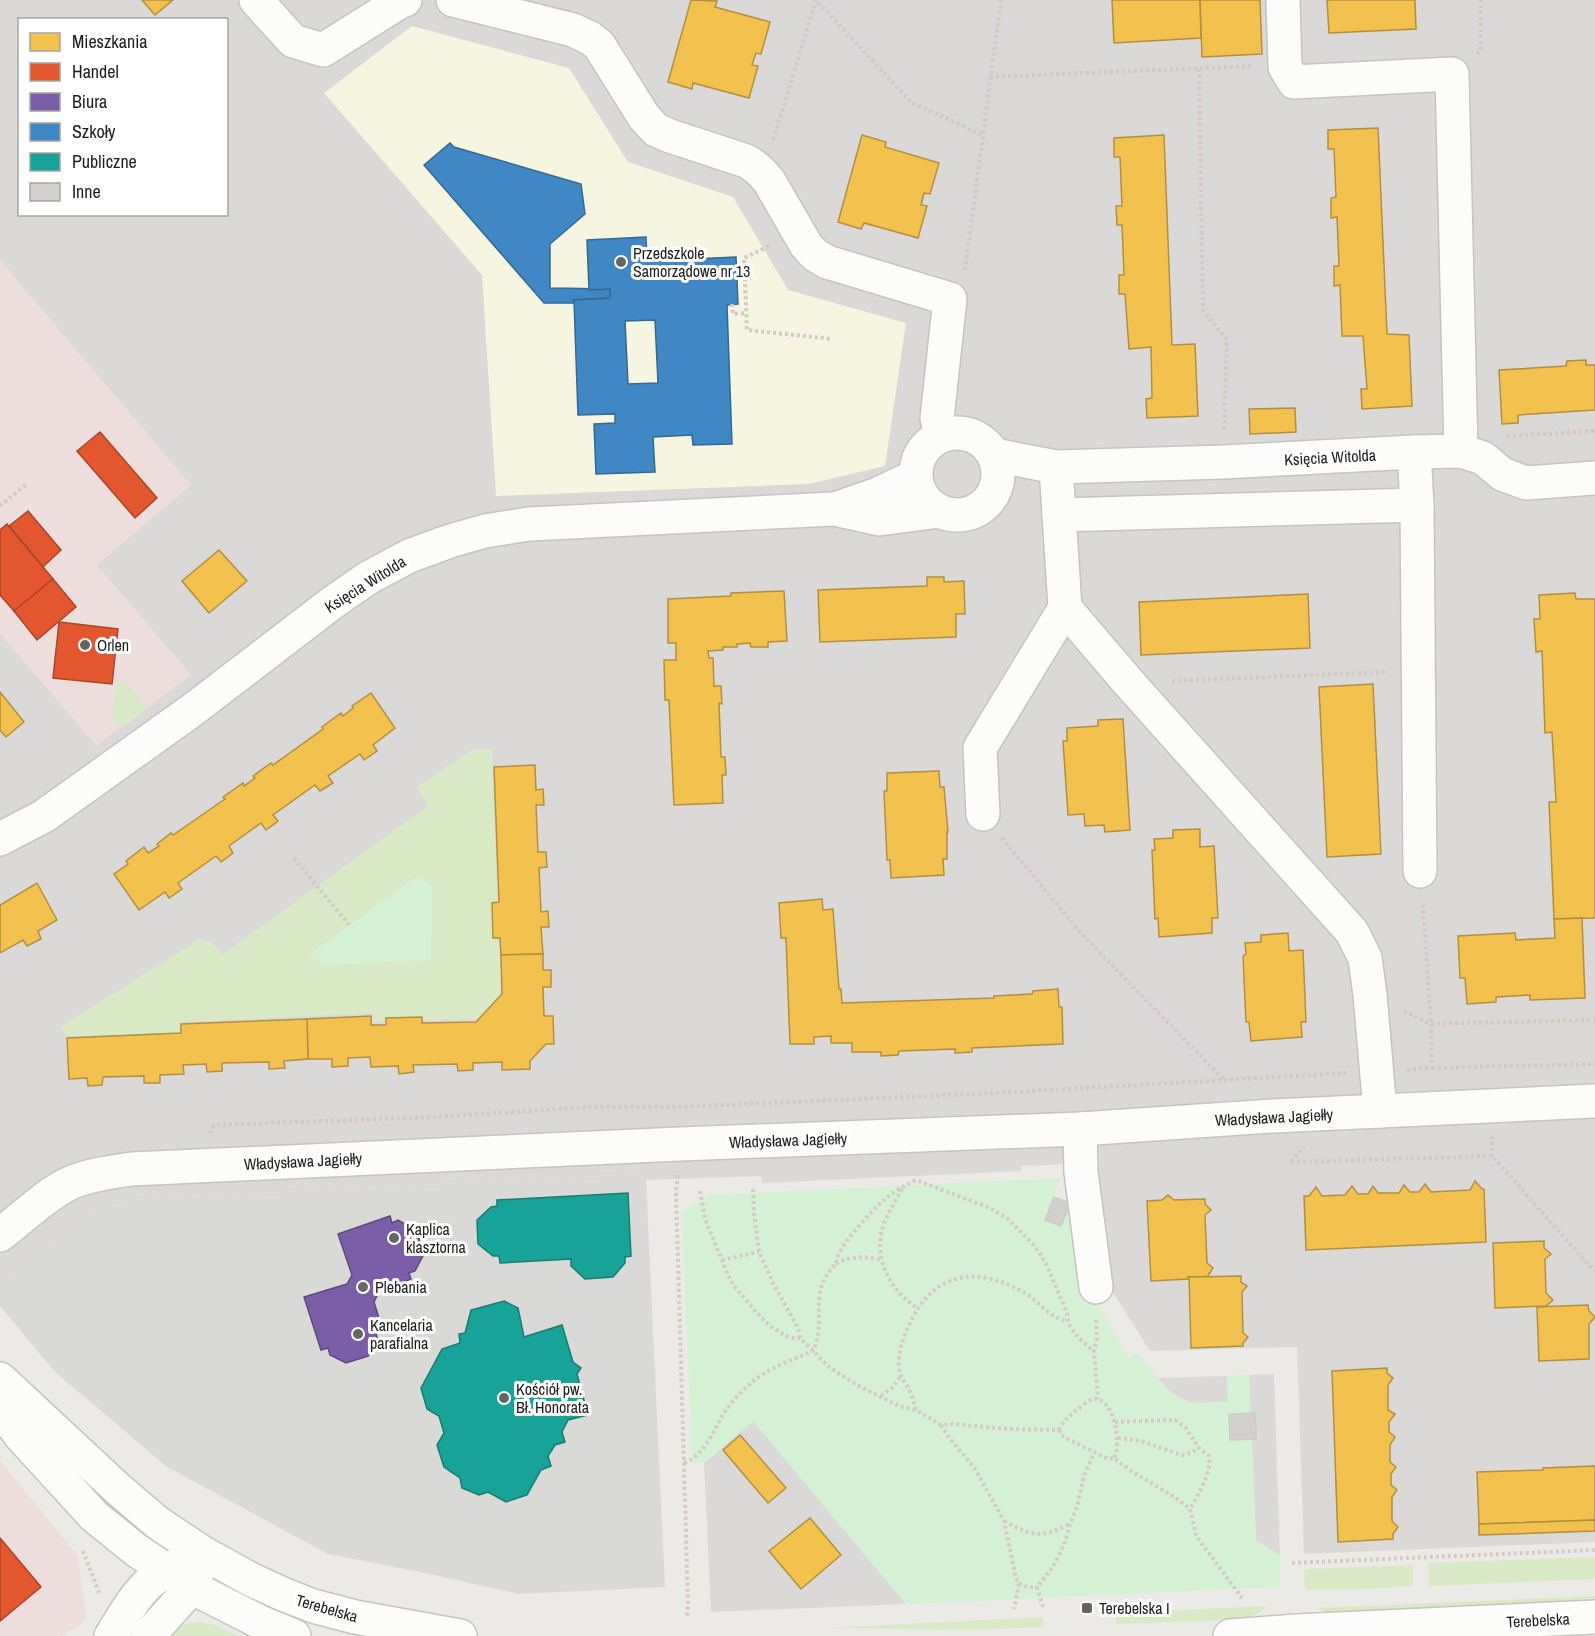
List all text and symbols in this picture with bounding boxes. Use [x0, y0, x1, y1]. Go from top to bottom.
legend [18, 18, 228, 216]
text: Mieszkania [72, 29, 147, 54]
text: Handel [72, 59, 119, 84]
text: Biura [72, 89, 107, 114]
text: Szkoły [72, 119, 116, 144]
text: Publiczne [72, 149, 137, 174]
text: Inne [72, 179, 101, 204]
place label: Przedszkole Samorządowe nr 13 [633, 242, 750, 282]
marker: Przedszkole Samorządowe nr 13 [614, 255, 628, 269]
street label: Księcia Witolda [1284, 444, 1377, 470]
street label: Księcia Witolda [320, 550, 410, 618]
place label: Orlen [97, 634, 129, 656]
marker: Orlen [78, 638, 92, 652]
street label: Władysława Jagiełły [1214, 1103, 1334, 1131]
street label: Władysława Jagiełły [729, 1127, 848, 1153]
street label: Władysława Jagiełły [243, 1147, 363, 1175]
place label: Kaplica klasztorna [406, 1218, 466, 1258]
marker: Kaplica klasztorna [387, 1231, 401, 1245]
place label: Plebania [375, 1276, 427, 1298]
marker: Plebania [356, 1280, 370, 1294]
place label: Kancelaria parafialna [370, 1314, 433, 1354]
marker: Kancelaria parafialna [351, 1327, 365, 1341]
place label: Kościół pw. Bł. Honorata [516, 1378, 590, 1418]
marker: Kościół pw. Bł. Honorata [497, 1391, 511, 1405]
street label: Terebelska [293, 1589, 361, 1628]
place label: Terebelska I [1099, 1597, 1170, 1619]
marker: Terebelska I [1080, 1601, 1094, 1615]
street label: Terebelska [1506, 1607, 1571, 1633]

